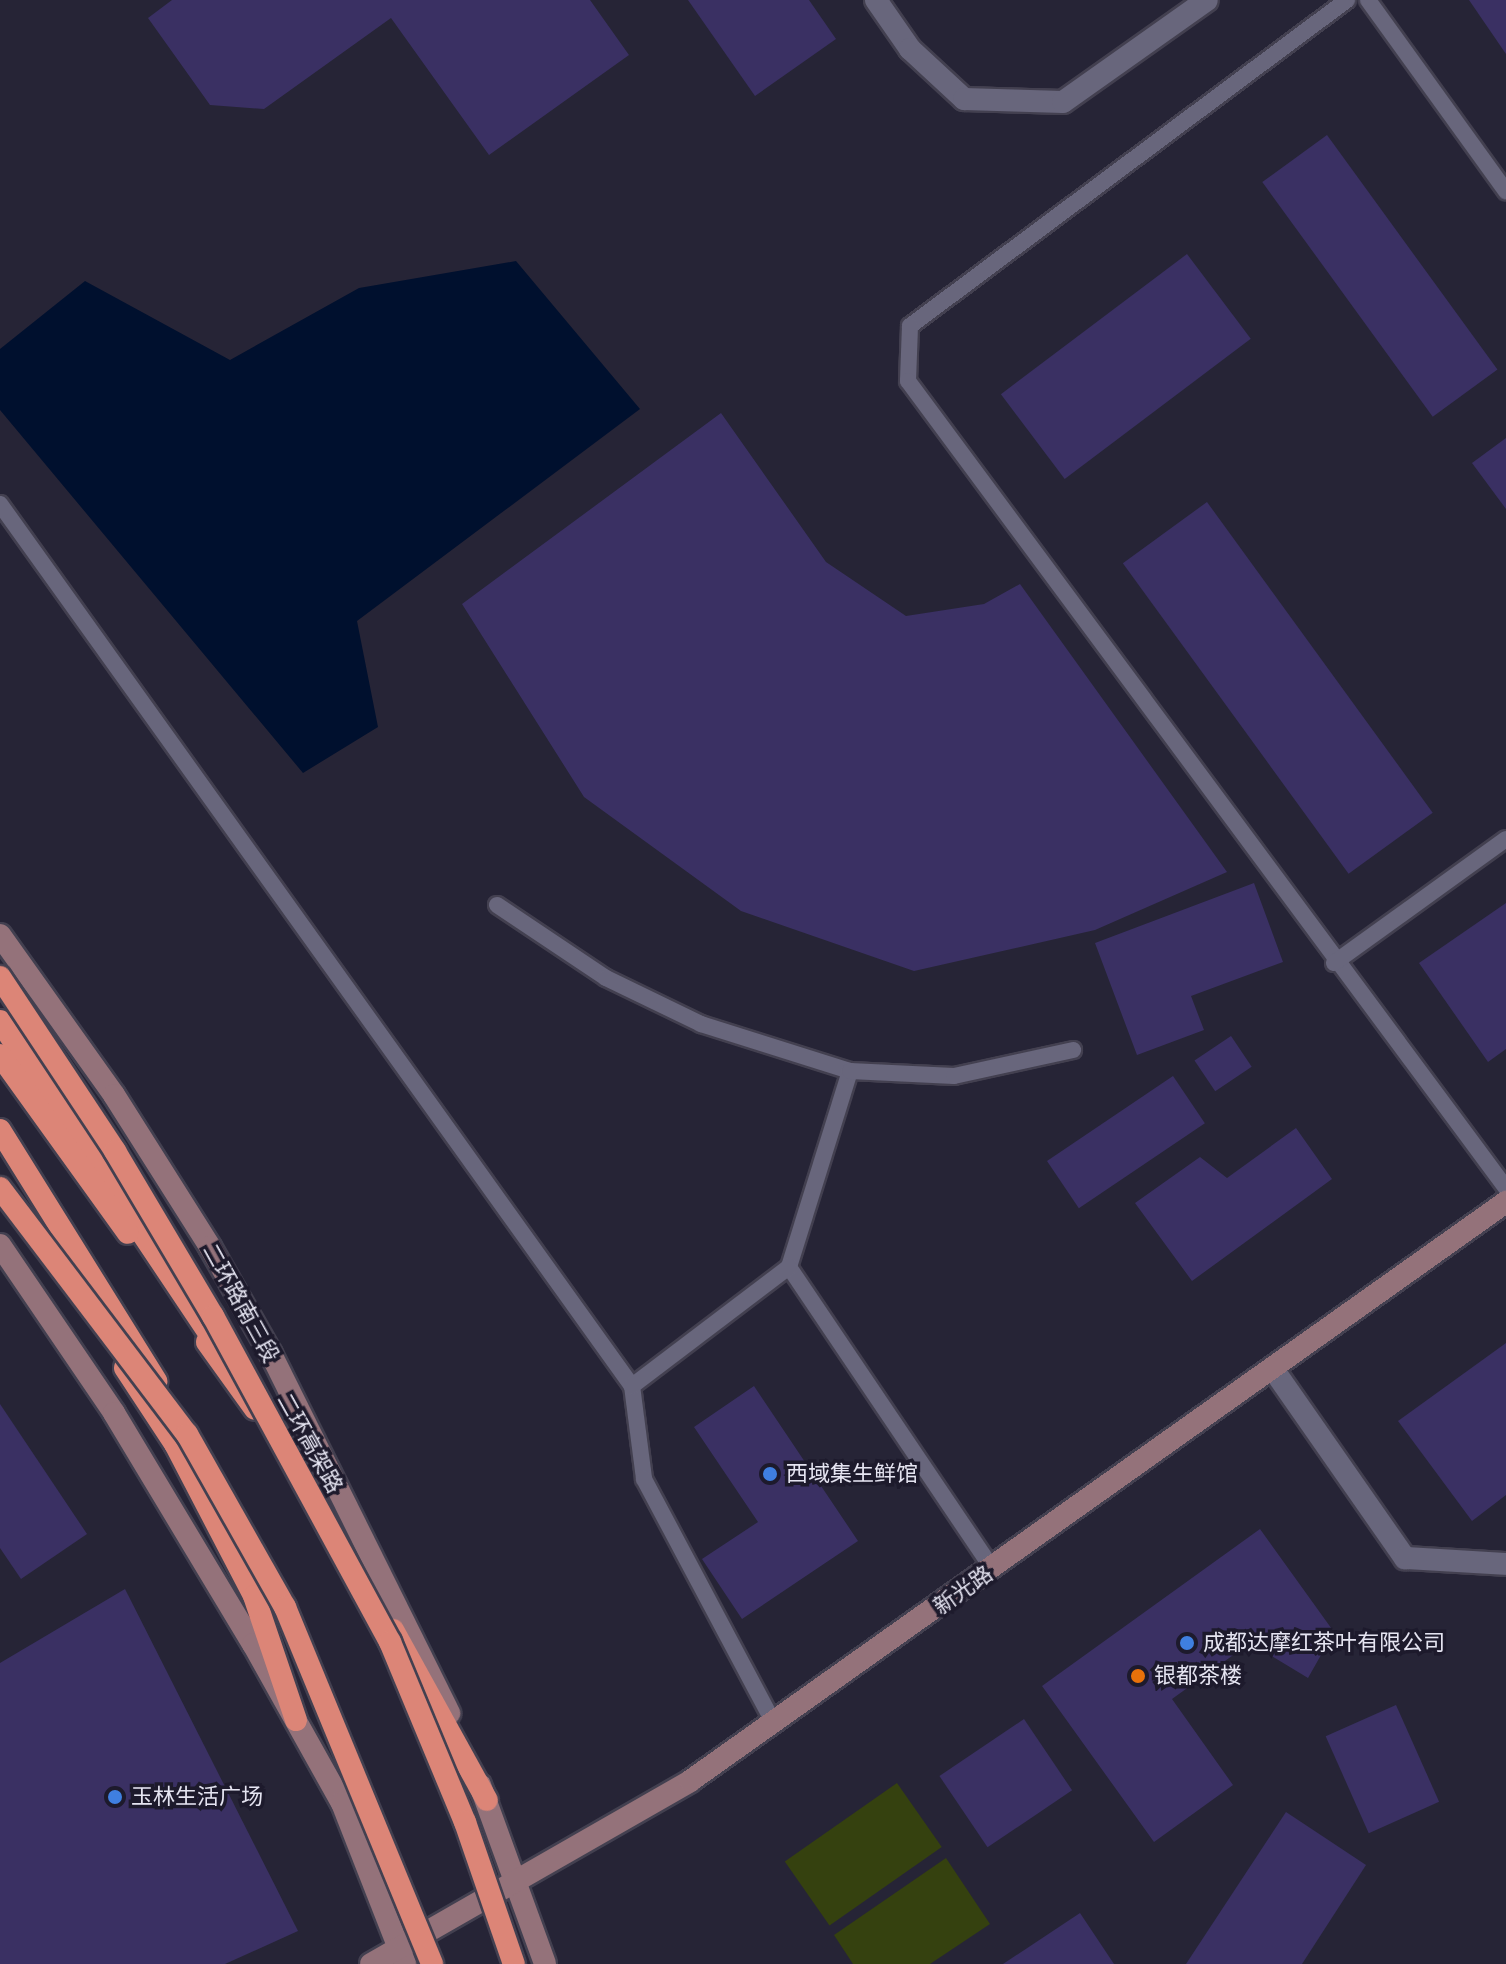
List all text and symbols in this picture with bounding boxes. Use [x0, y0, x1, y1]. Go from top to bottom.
street label: 二环路南三段 [197, 1239, 285, 1367]
street label: 二环高架路 [272, 1388, 348, 1498]
place label: 西域集生鲜馆 [786, 1461, 918, 1487]
marker: 西域集生鲜馆 [761, 1465, 779, 1483]
street label: 新光路 [928, 1560, 998, 1620]
place label: 成都达摩红茶叶有限公司 [1203, 1630, 1445, 1656]
marker: 成都达摩红茶叶有限公司 [1178, 1634, 1196, 1652]
place label: 银都茶楼 [1154, 1663, 1242, 1689]
marker: 银都茶楼 [1129, 1667, 1147, 1685]
place label: 玉林生活广场 [131, 1784, 263, 1810]
marker: 玉林生活广场 [106, 1788, 124, 1806]

